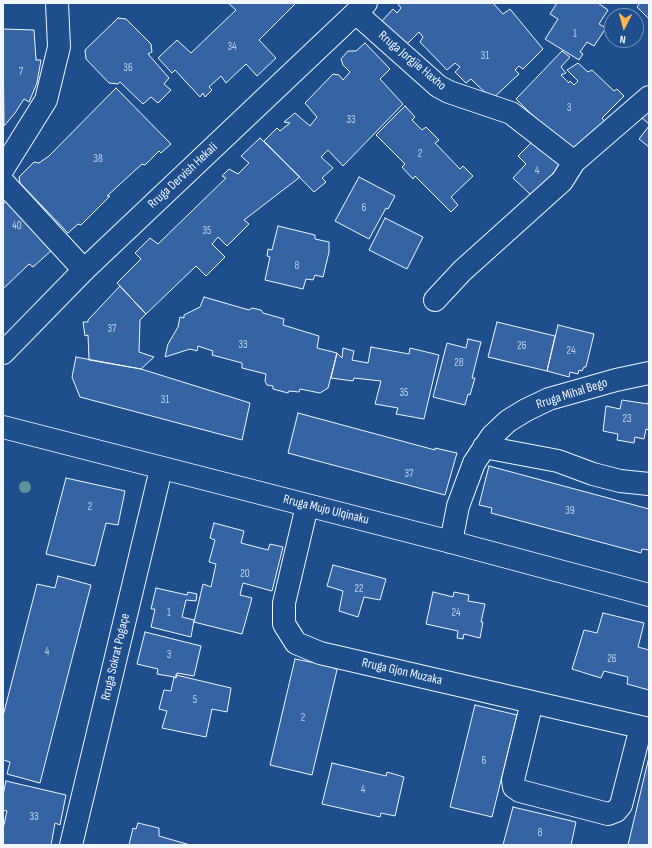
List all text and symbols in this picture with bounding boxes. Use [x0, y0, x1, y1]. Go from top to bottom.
north arrow [604, 8, 644, 48]
house number: 1 [573, 27, 577, 41]
street label: Rruga Jorgjie Haxho [375, 28, 449, 94]
text: N [619, 33, 626, 46]
house number: 34 [227, 40, 237, 54]
house number: 31 [481, 49, 489, 63]
house number: 36 [123, 61, 133, 75]
house number: 7 [19, 65, 23, 79]
house number: 3 [567, 101, 571, 115]
house number: 33 [346, 113, 356, 127]
street label: Rruga Dervish Hekali [145, 140, 221, 212]
house number: 2 [418, 147, 422, 161]
house number: 38 [93, 152, 103, 166]
house number: 4 [535, 164, 539, 178]
house number: 6 [362, 201, 366, 215]
house number: 40 [12, 219, 22, 233]
house number: 35 [202, 224, 212, 238]
house number: 8 [295, 259, 299, 273]
house number: 37 [107, 322, 117, 336]
house number: 33 [238, 338, 248, 352]
house number: 26 [517, 339, 527, 353]
house number: 24 [566, 344, 576, 358]
house number: 28 [454, 356, 464, 370]
street label: Rruga Mihal Bego [534, 375, 610, 413]
house number: 35 [399, 386, 409, 400]
house number: 31 [161, 393, 169, 407]
house number: 23 [622, 412, 632, 426]
house number: 37 [404, 467, 414, 481]
street label: Rruga Mujo Ulqinaku [281, 492, 371, 528]
house number: 2 [88, 500, 92, 514]
house number: 39 [565, 504, 575, 518]
house number: 20 [240, 567, 250, 581]
house number: 22 [354, 582, 364, 596]
house number: 1 [167, 606, 171, 620]
house number: 24 [451, 606, 461, 620]
street label: Rruga Sokrat Pogaçe [98, 612, 134, 702]
house number: 4 [45, 645, 49, 659]
house number: 3 [167, 648, 171, 662]
house number: 26 [607, 652, 617, 666]
street label: Rruga Gjon Muzaka [360, 655, 444, 689]
house number: 5 [193, 693, 197, 707]
house number: 2 [301, 711, 305, 725]
house number: 6 [482, 754, 486, 768]
house number: 4 [361, 783, 365, 797]
house number: 33 [29, 810, 39, 824]
house number: 8 [538, 826, 542, 840]

